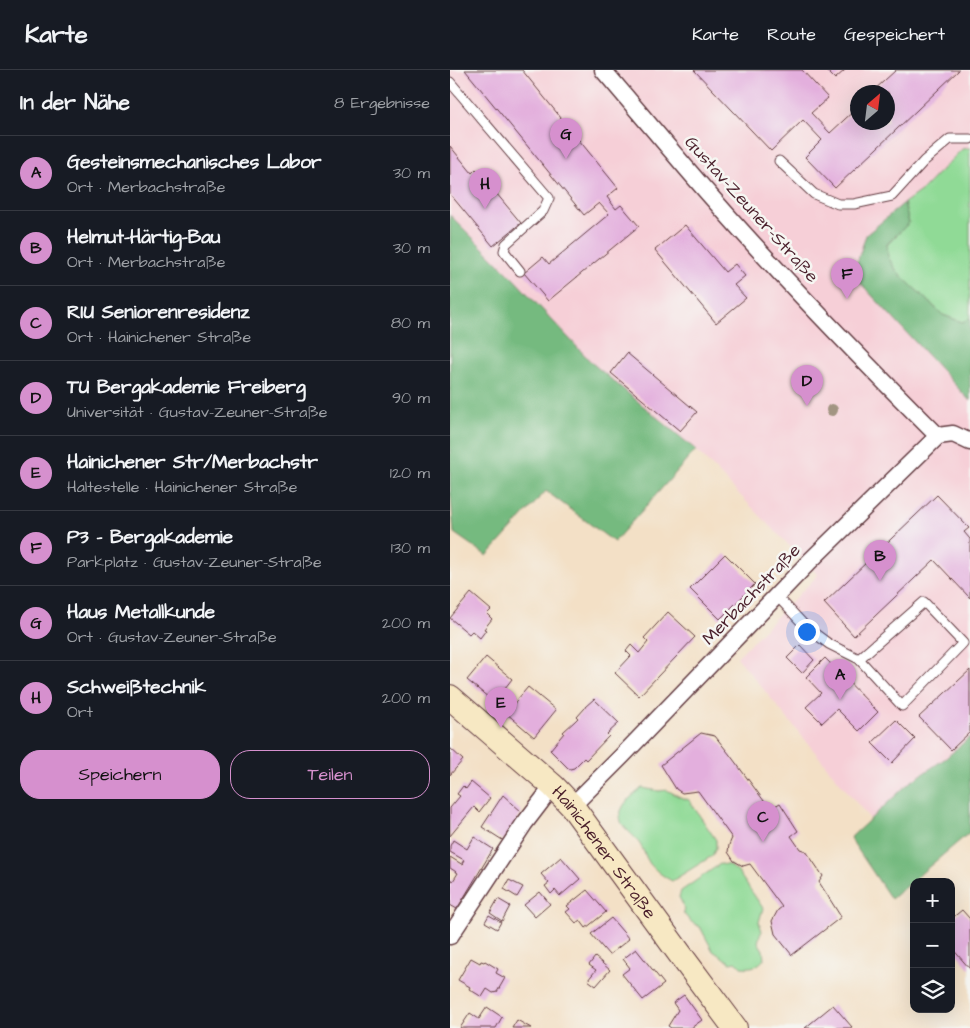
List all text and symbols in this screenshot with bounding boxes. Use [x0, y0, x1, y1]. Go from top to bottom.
text: Karte [25, 18, 88, 52]
text: Karte [692, 22, 739, 47]
text: Route [767, 22, 816, 47]
text: Gespeichert [844, 22, 945, 47]
north arrow [850, 85, 895, 130]
text: In der Nähe [20, 88, 130, 117]
text: 8 Ergebnisse [334, 92, 430, 114]
pin: G [550, 118, 582, 159]
street label: Gustav-Zeuner-Straße [679, 130, 825, 288]
text: Gesteinsmechanisches Labor [67, 149, 321, 176]
text: A [31, 162, 41, 184]
text: 30 m [393, 162, 430, 184]
pin: H [469, 168, 501, 209]
text: Ort · Merbachstraße [67, 176, 225, 198]
text: Helmut-Härtig-Bau [67, 224, 221, 251]
text: B [30, 237, 42, 259]
text: 30 m [393, 237, 430, 259]
text: Ort · Merbachstraße [67, 251, 225, 273]
pin: F [831, 258, 863, 299]
text: RIU Seniorenresidenz [67, 299, 250, 326]
text: C [30, 312, 42, 334]
text: 80 m [391, 312, 430, 334]
text: Ort · Hainichener Straße [67, 326, 251, 348]
pin: D [791, 365, 823, 406]
text: TU Bergakademie Freiberg [67, 374, 306, 401]
text: D [31, 387, 41, 409]
text: 90 m [392, 387, 430, 409]
text: Universität · Gustav-Zeuner-Straße [67, 401, 327, 423]
text: Hainichener Str/Merbachstr [67, 449, 318, 476]
text: E [31, 462, 41, 484]
text: 120 m [390, 462, 430, 484]
text: Haltestelle · Hainichener Straße [67, 476, 297, 498]
text: P3 - Bergakademie [67, 524, 233, 551]
text: F [30, 537, 42, 559]
text: 130 m [391, 537, 430, 559]
street label: Merbachstraße [696, 538, 806, 651]
pin: B [864, 540, 896, 581]
text: Parkplatz · Gustav-Zeuner-Straße [67, 551, 322, 573]
text: Haus Metallkunde [67, 599, 215, 626]
text: G [30, 612, 42, 634]
text: 200 m [382, 612, 430, 634]
your location [794, 619, 820, 645]
text: Ort · Gustav-Zeuner-Straße [67, 626, 277, 648]
pin: A [824, 659, 856, 700]
text: Schweißtechnik [67, 674, 206, 701]
text: H [31, 687, 41, 709]
text: 200 m [382, 687, 430, 709]
pin: E [485, 687, 517, 728]
text: Ort [67, 701, 93, 723]
button: Speichern [20, 750, 220, 799]
button: Teilen [230, 750, 430, 799]
street label: Hainichener Straße [546, 780, 662, 924]
pin: C [747, 801, 779, 842]
map controls [910, 878, 955, 1013]
button: + [910, 878, 955, 923]
button: − [910, 923, 955, 968]
button: layers [910, 968, 955, 1013]

